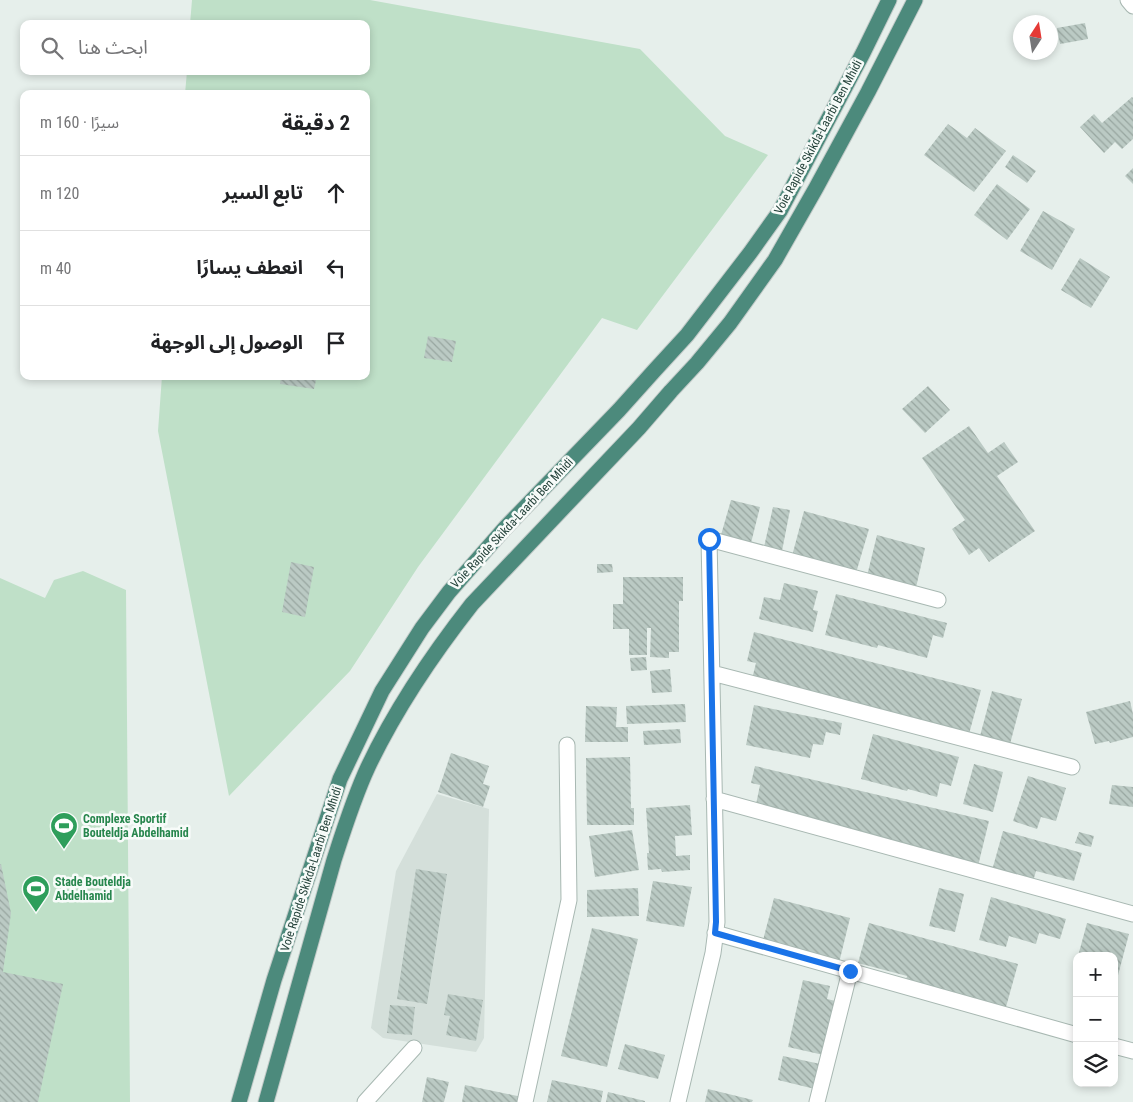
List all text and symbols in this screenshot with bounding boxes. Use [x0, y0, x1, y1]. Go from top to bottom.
north arrow [1013, 15, 1058, 60]
search box [20, 20, 370, 75]
icon: search [38, 34, 66, 62]
text: ابحث هنا [78, 36, 148, 59]
street label: Voie Rapide Skikda-Laarbi Ben Mhidi [771, 58, 865, 216]
text: 2 دقيقة [282, 111, 350, 135]
text: سيرًا · 160 m [40, 113, 119, 132]
icon: ahead [322, 179, 350, 207]
text: تابع السير [222, 181, 303, 204]
text: 120 m [40, 184, 79, 203]
icon: left [322, 254, 350, 282]
text: انعطف يسارًا [197, 256, 303, 279]
text: 40 m [40, 259, 72, 278]
icon: arrive [322, 329, 350, 357]
text: الوصول إلى الوجهة [151, 331, 303, 354]
street label: Voie Rapide Skikda-Laarbi Ben Mhidi [448, 455, 576, 591]
route start [698, 528, 721, 551]
street label: Voie Rapide Skikda-Laarbi Ben Mhidi [278, 785, 344, 953]
sports icon: Complexe Sportif Bouteldja Abdelhamid [49, 811, 79, 850]
place label: Complexe Sportif Bouteldja Abdelhamid [83, 812, 189, 840]
sports icon: Stade Bouteldja Abdelhamid [21, 874, 51, 913]
place label: Stade Bouteldja Abdelhamid [55, 875, 131, 903]
map controls [1073, 952, 1118, 1087]
button: + [1073, 952, 1118, 997]
route end [839, 960, 862, 983]
button: − [1073, 997, 1118, 1042]
button: layers [1073, 1042, 1118, 1087]

